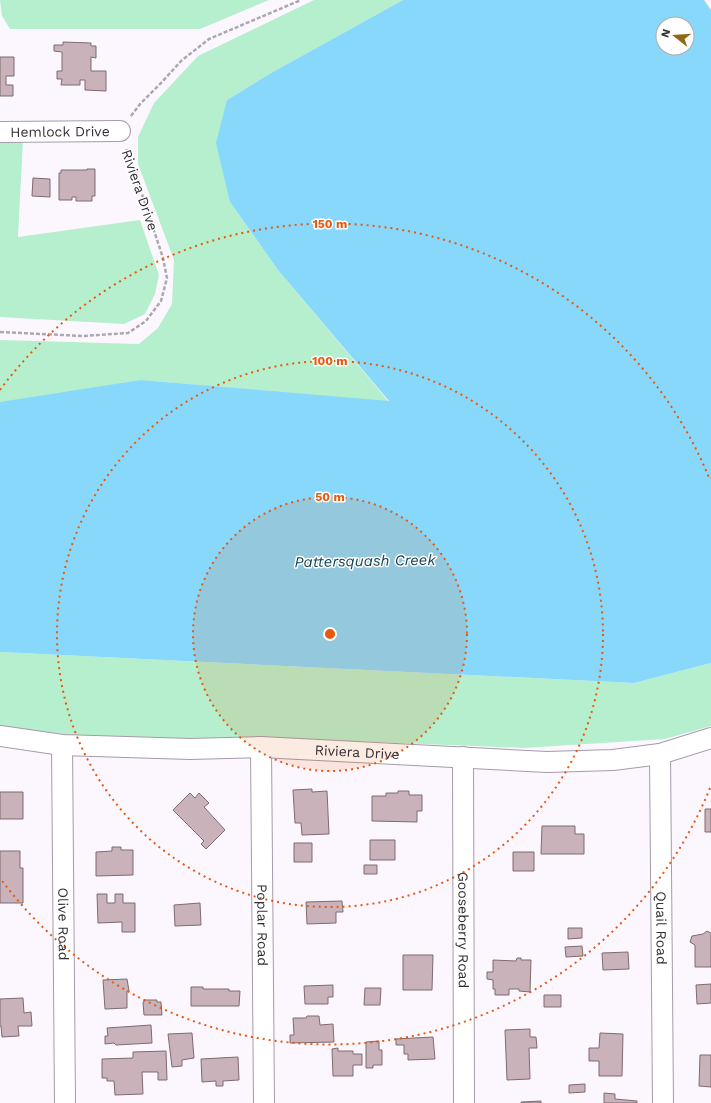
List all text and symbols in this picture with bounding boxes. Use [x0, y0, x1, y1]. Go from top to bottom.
north arrow [655, 16, 695, 56]
text: N [659, 27, 673, 39]
street label: Hemlock Drive [10, 123, 110, 140]
street label: Riviera Drive [119, 147, 161, 233]
text: 150 m [313, 217, 347, 231]
text: 100 m [312, 354, 348, 368]
text: 50 m [315, 490, 345, 504]
water label: Pattersquash Creek [294, 551, 436, 571]
centre of rings [323, 627, 337, 641]
street label: Riviera Drive [314, 742, 400, 762]
street label: Gooseberry Road [455, 872, 472, 988]
street label: Poplar Road [254, 884, 271, 966]
street label: Olive Road [55, 887, 72, 960]
street label: Quail Road [653, 891, 670, 965]

